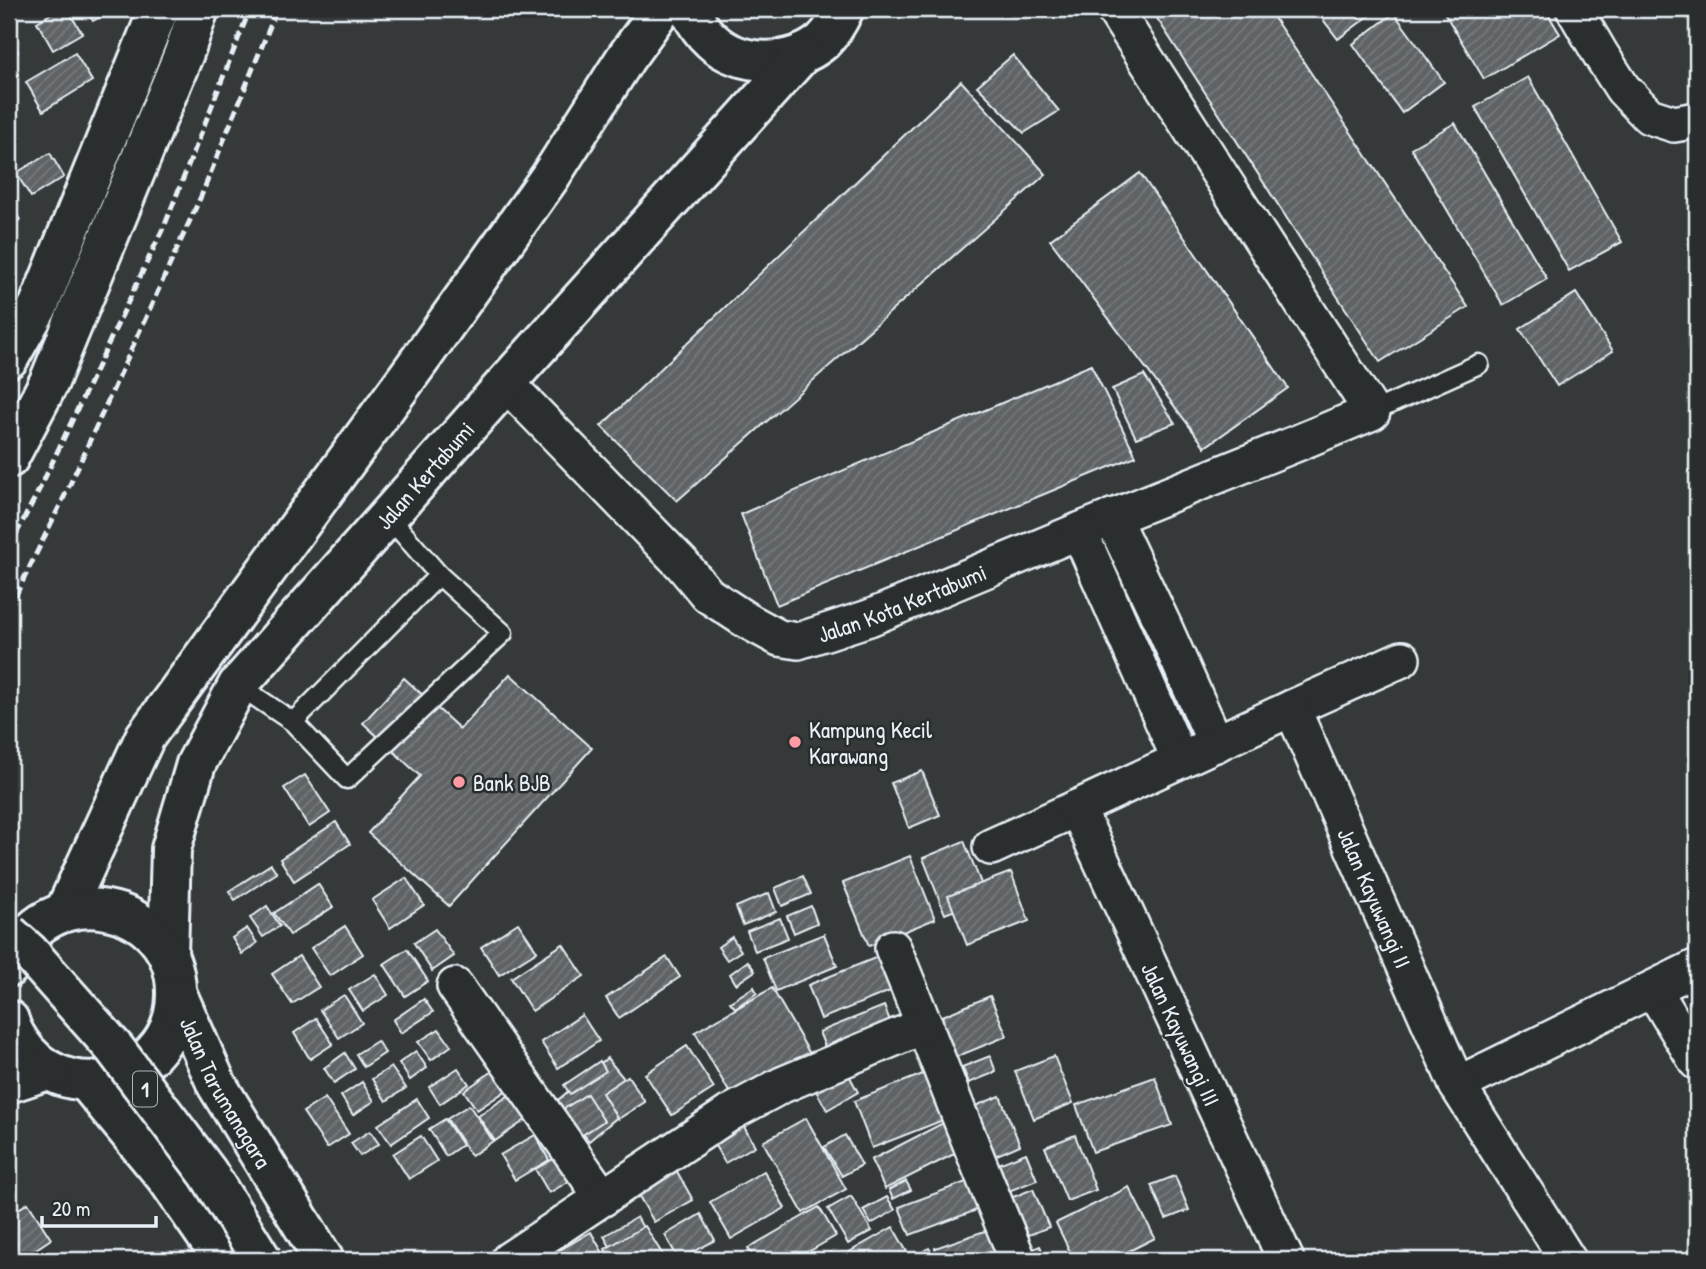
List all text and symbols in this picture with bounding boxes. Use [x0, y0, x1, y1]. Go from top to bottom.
street label: Jalan Kertabumi [368, 414, 481, 536]
street label: Jalan Kota Kertabumi [814, 556, 991, 649]
place label: Kampung Kecil Karawang [809, 714, 933, 771]
marker: Kampung Kecil Karawang [787, 734, 803, 750]
place label: Bank BJB [473, 767, 551, 798]
marker: Bank BJB [451, 774, 467, 790]
street label: Jalan Kayuwangi II [1331, 823, 1419, 972]
street label: Jalan Kayuwangi III [1134, 957, 1228, 1111]
street label: Jalan Tarumanagara [173, 1012, 279, 1174]
road number: 1 [133, 1072, 157, 1106]
scale bar [42, 1185, 156, 1229]
text: 20 m [52, 1194, 90, 1223]

